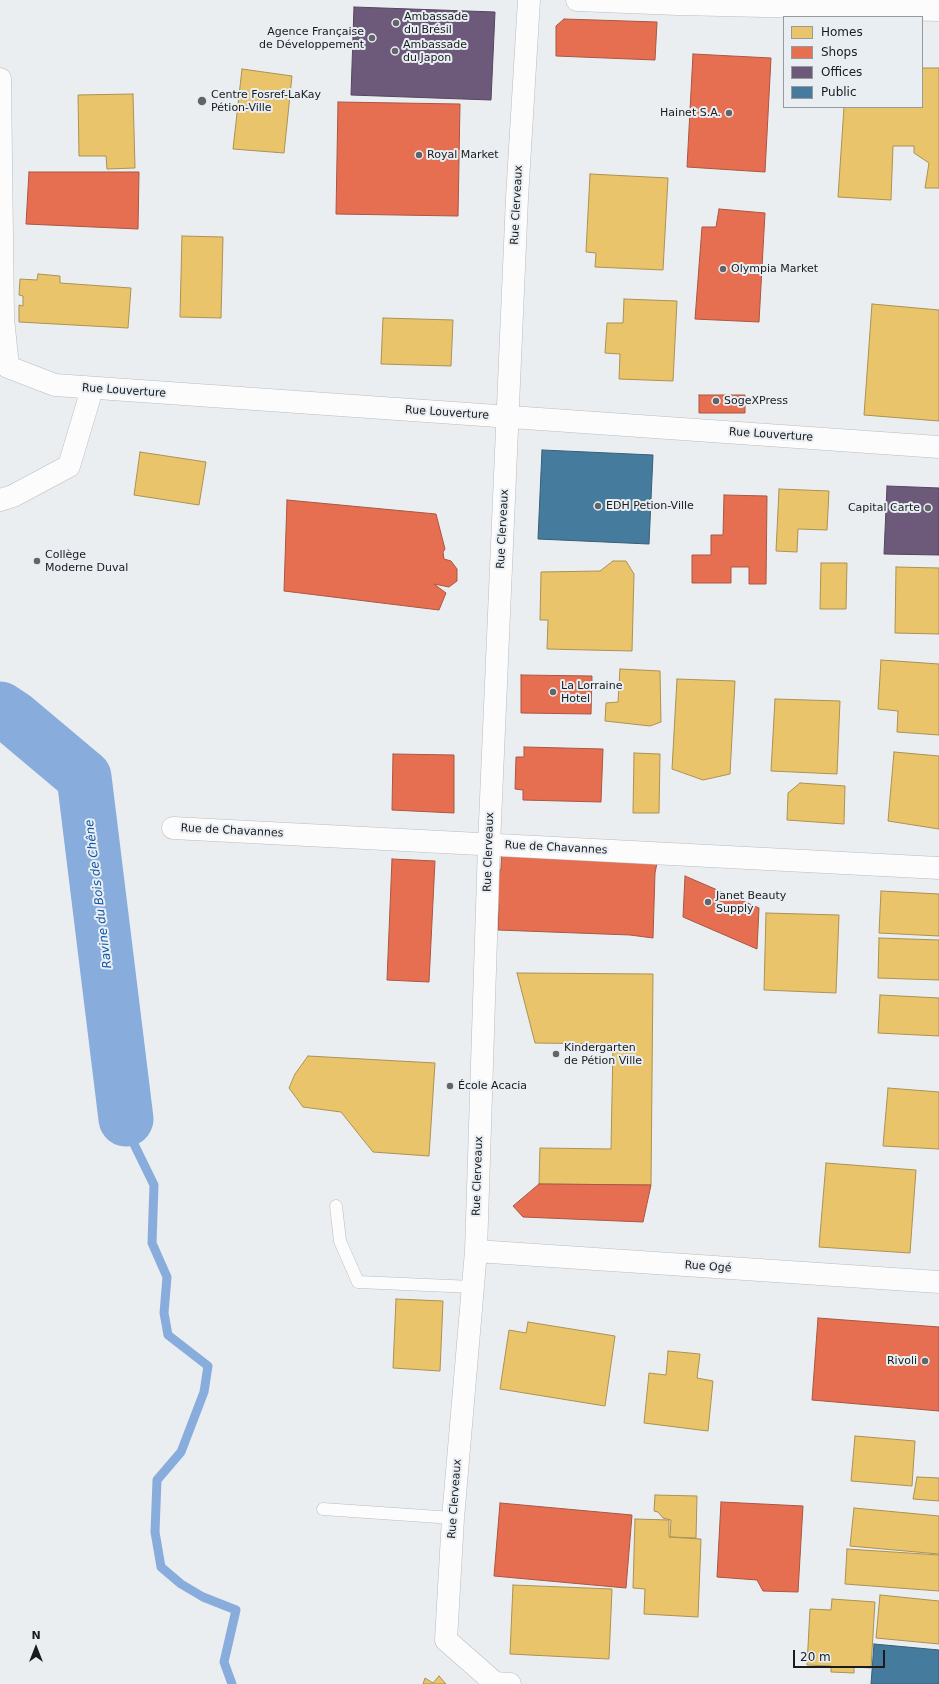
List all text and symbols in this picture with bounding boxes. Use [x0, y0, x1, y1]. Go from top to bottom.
place label: Ambassade du Brésil [404, 10, 468, 36]
legend [783, 16, 923, 108]
marker: Ambassade du Brésil [391, 18, 401, 28]
place label: Agence Française de Développement [259, 25, 364, 51]
text: Homes [821, 25, 863, 39]
marker: Agence Française de Développement [367, 33, 377, 43]
place label: Ambassade du Japon [403, 38, 467, 64]
text: Shops [821, 45, 857, 59]
marker: Ambassade du Japon [390, 46, 400, 56]
text: Offices [821, 65, 862, 79]
text: Public [821, 85, 857, 99]
place label: Centre Fosref-LaKay Pétion-Ville [211, 88, 321, 114]
marker: Centre Fosref-LaKay Pétion-Ville [196, 95, 208, 107]
place label: Hainet S.A. [660, 106, 721, 120]
marker: Hainet S.A. [724, 108, 734, 118]
place label: Royal Market [427, 148, 498, 162]
marker: Royal Market [414, 150, 424, 160]
street label: Rue Clerveaux [508, 165, 526, 245]
place label: Olympia Market [731, 262, 818, 276]
marker: Olympia Market [718, 264, 728, 274]
street label: Rue Louverture [82, 381, 166, 401]
place label: SogeXPress [724, 394, 788, 408]
marker: SogeXPress [711, 396, 721, 406]
street label: Rue Louverture [405, 403, 489, 423]
street label: Rue Louverture [729, 425, 813, 445]
street label: Rue Clerveaux [494, 489, 512, 569]
place label: EDH Petion-Ville [606, 499, 694, 513]
marker: EDH Petion-Ville [593, 501, 603, 511]
place label: Capital Carte [848, 501, 920, 515]
marker: Capital Carte [923, 503, 933, 513]
place label: Collège Moderne Duval [45, 548, 128, 574]
marker: Collège Moderne Duval [32, 556, 42, 566]
place label: La Lorraine Hotel [561, 679, 622, 705]
marker: La Lorraine Hotel [548, 687, 558, 697]
street label: Rue Clerveaux [481, 812, 497, 892]
water label: Ravine du Bois de Chêne [83, 819, 115, 969]
street label: Rue de Chavannes [180, 822, 284, 840]
street label: Rue de Chavannes [504, 839, 608, 857]
place label: Janet Beauty Supply [716, 889, 786, 915]
marker: Janet Beauty Supply [703, 897, 713, 907]
place label: Kindergarten de Pétion Ville [564, 1041, 642, 1067]
marker: Kindergarten de Pétion Ville [551, 1049, 561, 1059]
place label: École Acacia [458, 1079, 527, 1093]
marker: École Acacia [445, 1081, 455, 1091]
street label: Rue Clerveaux [470, 1136, 486, 1216]
street label: Rue Ogé [684, 1259, 732, 1275]
place label: Rivoli [887, 1354, 917, 1368]
marker: Rivoli [920, 1356, 930, 1366]
street label: Rue Clerveaux [446, 1459, 464, 1539]
north arrow [16, 1628, 56, 1668]
text: N [31, 1629, 41, 1642]
scale bar [795, 1642, 887, 1668]
text: 20 m [800, 1650, 831, 1664]

